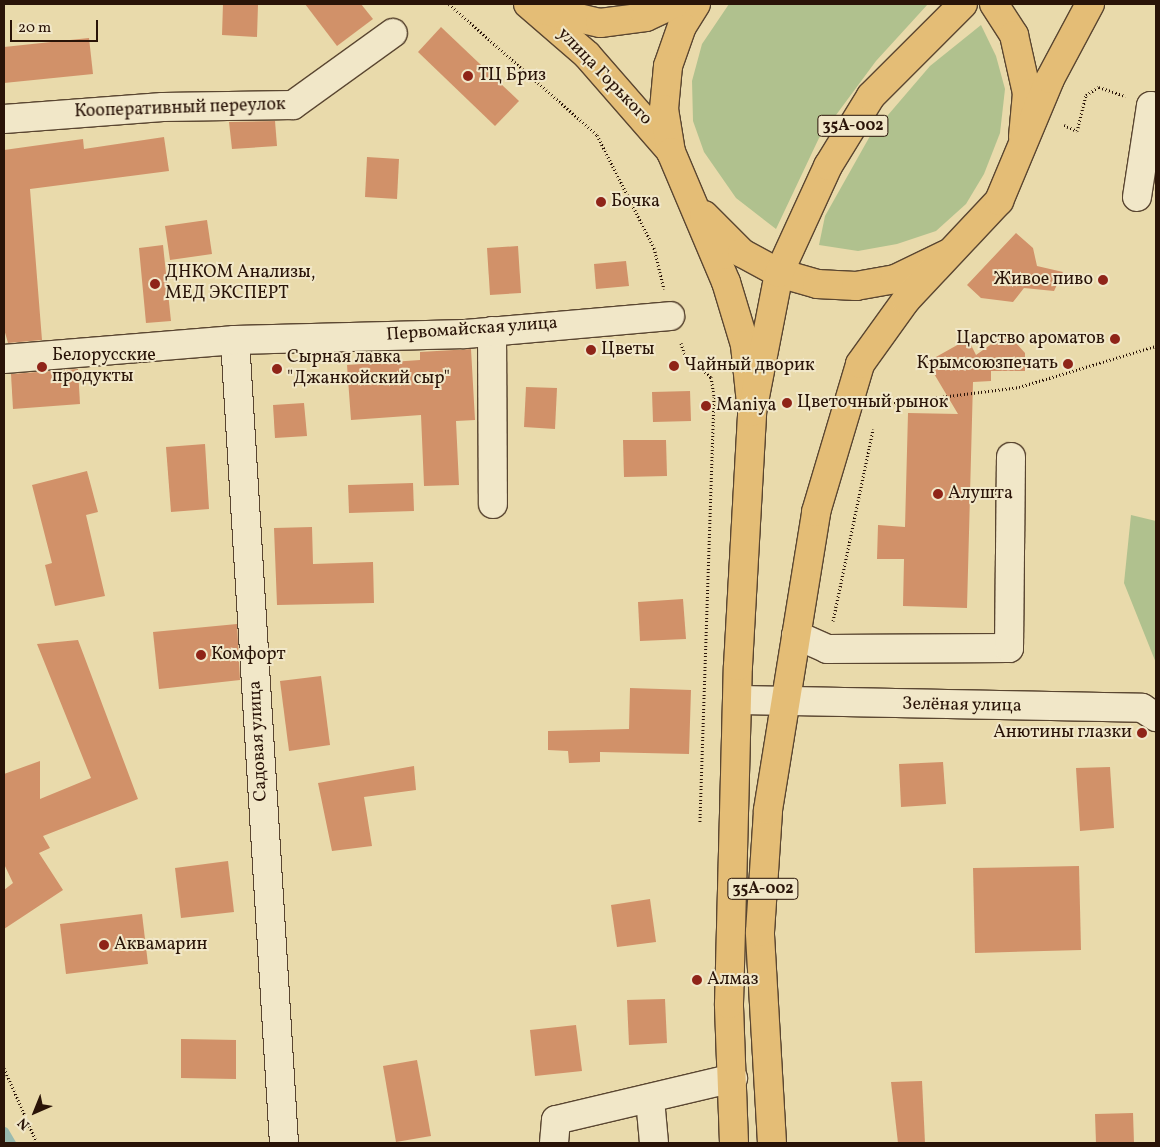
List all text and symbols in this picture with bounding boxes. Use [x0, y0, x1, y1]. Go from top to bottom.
scale bar [12, 10, 100, 42]
text: 20 m [18, 18, 51, 39]
street label: улица Горького [552, 24, 656, 130]
place label: ТЦ Бриз [478, 65, 546, 87]
marker: ТЦ Бриз [462, 70, 474, 82]
street label: Кооперативный переулок [74, 95, 286, 123]
road number: 35А-002 [817, 112, 889, 140]
place label: Бочка [611, 191, 660, 213]
marker: Бочка [595, 196, 607, 208]
place label: ДНКОМ Анализы, МЕД ЭКСПЕРТ [165, 263, 315, 306]
place label: Живое пиво [994, 269, 1093, 291]
marker: Живое пиво [1097, 274, 1109, 286]
marker: ДНКОМ Анализы, МЕД ЭКСПЕРТ [149, 278, 161, 290]
street label: Первомайская улица [385, 313, 559, 347]
place label: Царство ароматов [956, 328, 1105, 350]
marker: Царство ароматов [1109, 333, 1121, 345]
place label: Цветы [601, 339, 654, 361]
marker: Цветы [585, 344, 597, 356]
place label: Белорусские продукты [52, 346, 156, 388]
place label: Сырная лавка "Джанкойский сыр" [287, 348, 450, 390]
place label: Крымсоюзпечать [916, 353, 1058, 375]
place label: Чайный дворик [684, 355, 814, 377]
marker: Крымсоюзпечать [1062, 358, 1074, 370]
marker: Чайный дворик [668, 360, 680, 372]
marker: Белорусские продукты [36, 361, 48, 373]
marker: Сырная лавка "Джанкойский сыр" [271, 363, 283, 375]
place label: Цветочный рынок [797, 392, 948, 414]
place label: Maniya [716, 395, 777, 417]
marker: Цветочный рынок [781, 397, 793, 409]
marker: Maniya [700, 400, 712, 412]
place label: Алушта [948, 483, 1013, 505]
marker: Алушта [932, 488, 944, 500]
place label: Комфорт [211, 644, 286, 666]
marker: Комфорт [195, 649, 207, 661]
street label: Садовая улица [245, 680, 273, 802]
street label: Зелёная улица [902, 694, 1022, 718]
place label: Анютины глазки [993, 722, 1132, 744]
marker: Анютины глазки [1136, 727, 1148, 739]
road number: 35А-002 [727, 876, 799, 902]
place label: Аквамарин [114, 934, 207, 956]
marker: Аквамарин [98, 939, 110, 951]
place label: Алмаз [707, 969, 759, 991]
marker: Алмаз [691, 974, 703, 986]
north arrow [10, 1087, 60, 1137]
text: N [14, 1113, 34, 1134]

